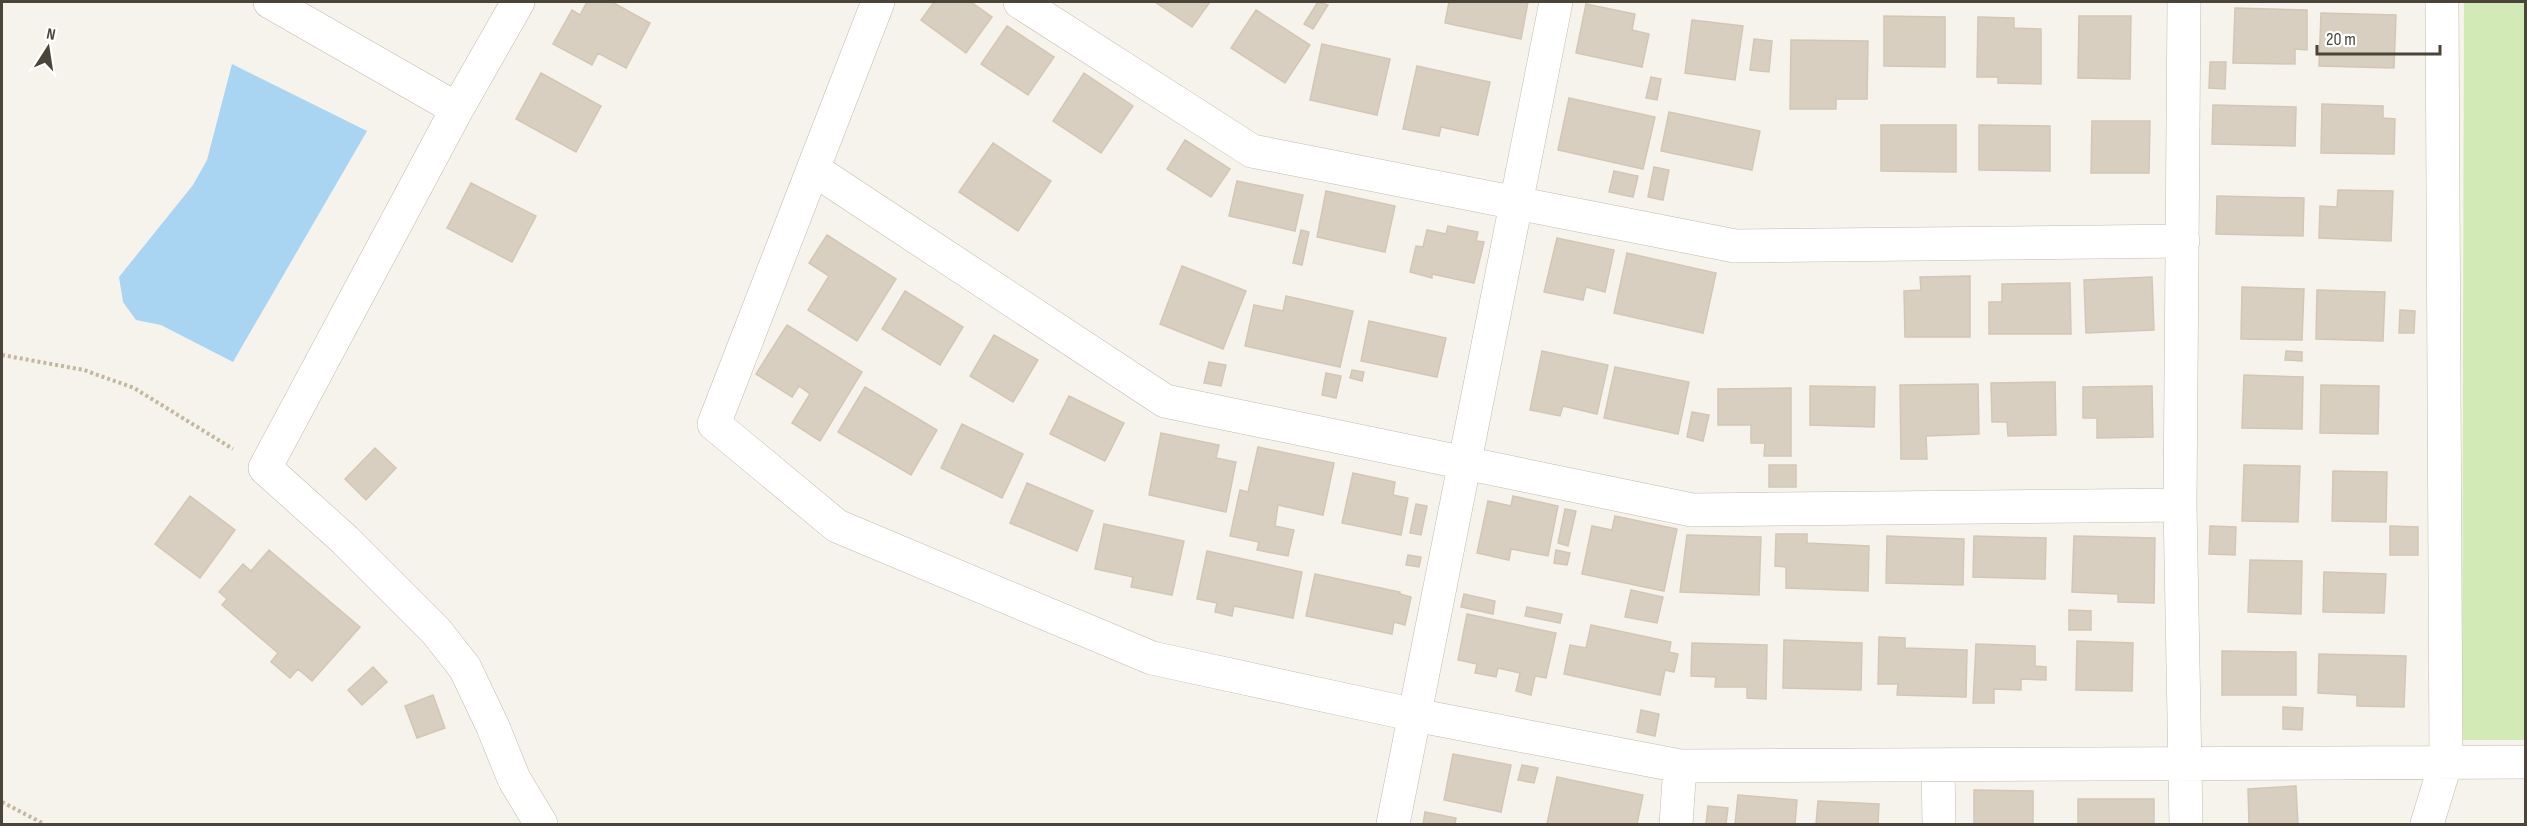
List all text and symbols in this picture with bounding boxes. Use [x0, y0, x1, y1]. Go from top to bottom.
north arrow [18, 18, 78, 78]
scale bar [2317, 18, 2440, 56]
text: N [45, 25, 57, 45]
text: 20 m [2326, 29, 2356, 50]

